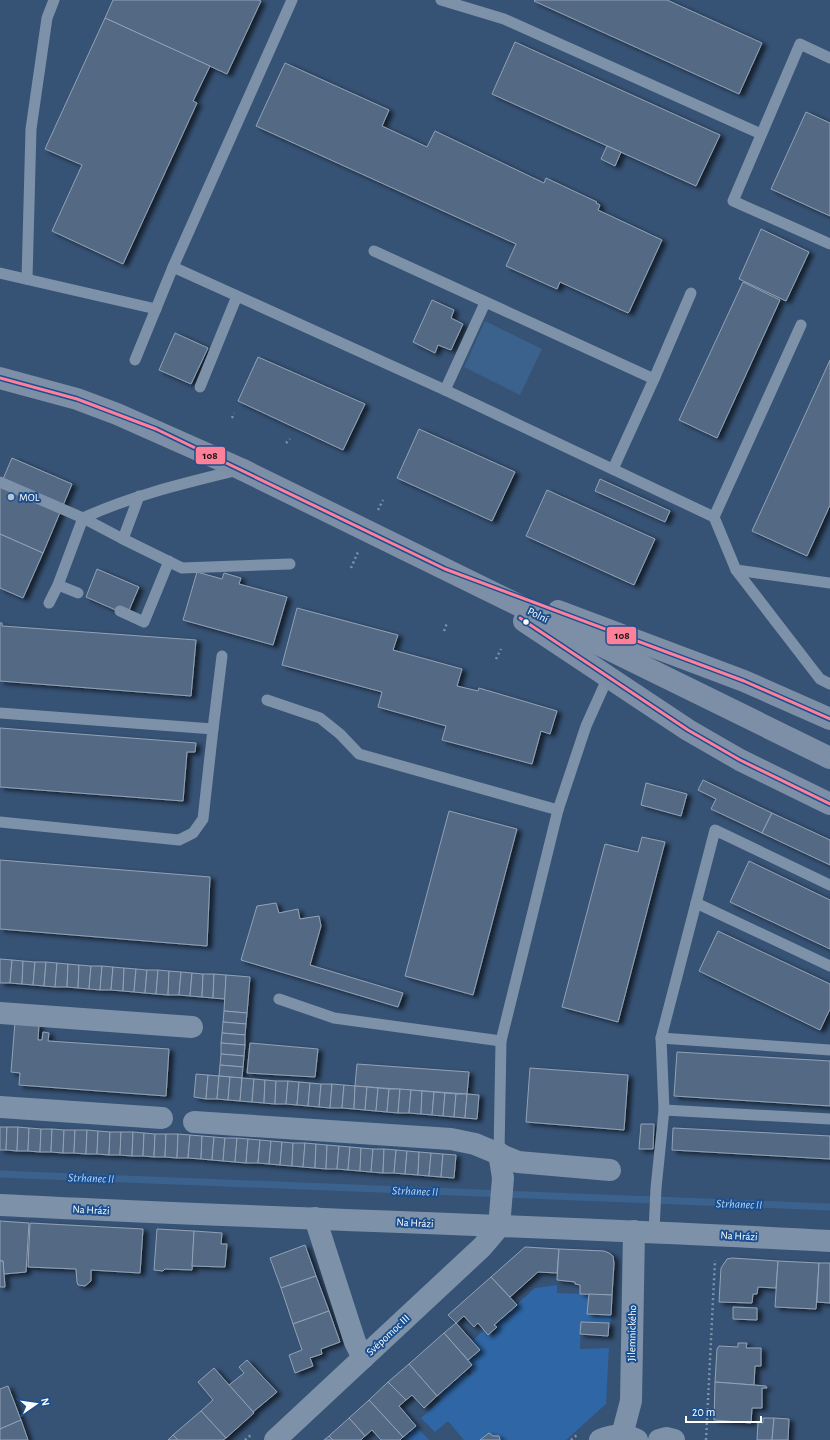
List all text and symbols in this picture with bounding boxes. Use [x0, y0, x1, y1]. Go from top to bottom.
line badge: 108 [195, 446, 226, 465]
text: 108 [202, 450, 218, 461]
marker: MOL [6, 492, 16, 502]
place label: MOL [19, 492, 40, 503]
street label: Polní [526, 605, 550, 625]
unlabelled marker [521, 617, 531, 627]
line badge: 108 [606, 626, 637, 645]
text: 108 [614, 630, 630, 641]
water label: Strhanec II [68, 1171, 114, 1185]
water label: Strhanec II [392, 1184, 438, 1198]
water label: Strhanec II [716, 1197, 762, 1211]
street label: Na Hrázi [72, 1204, 110, 1216]
street label: Na Hrázi [396, 1217, 434, 1229]
street label: Na Hrázi [720, 1230, 758, 1242]
street label: Jilemnického [626, 1305, 638, 1361]
street label: Svépomoc III [364, 1312, 412, 1358]
north arrow [16, 1384, 56, 1424]
text: N [39, 1397, 51, 1407]
scale bar [686, 1398, 761, 1424]
text: 20 m [692, 1406, 715, 1418]

